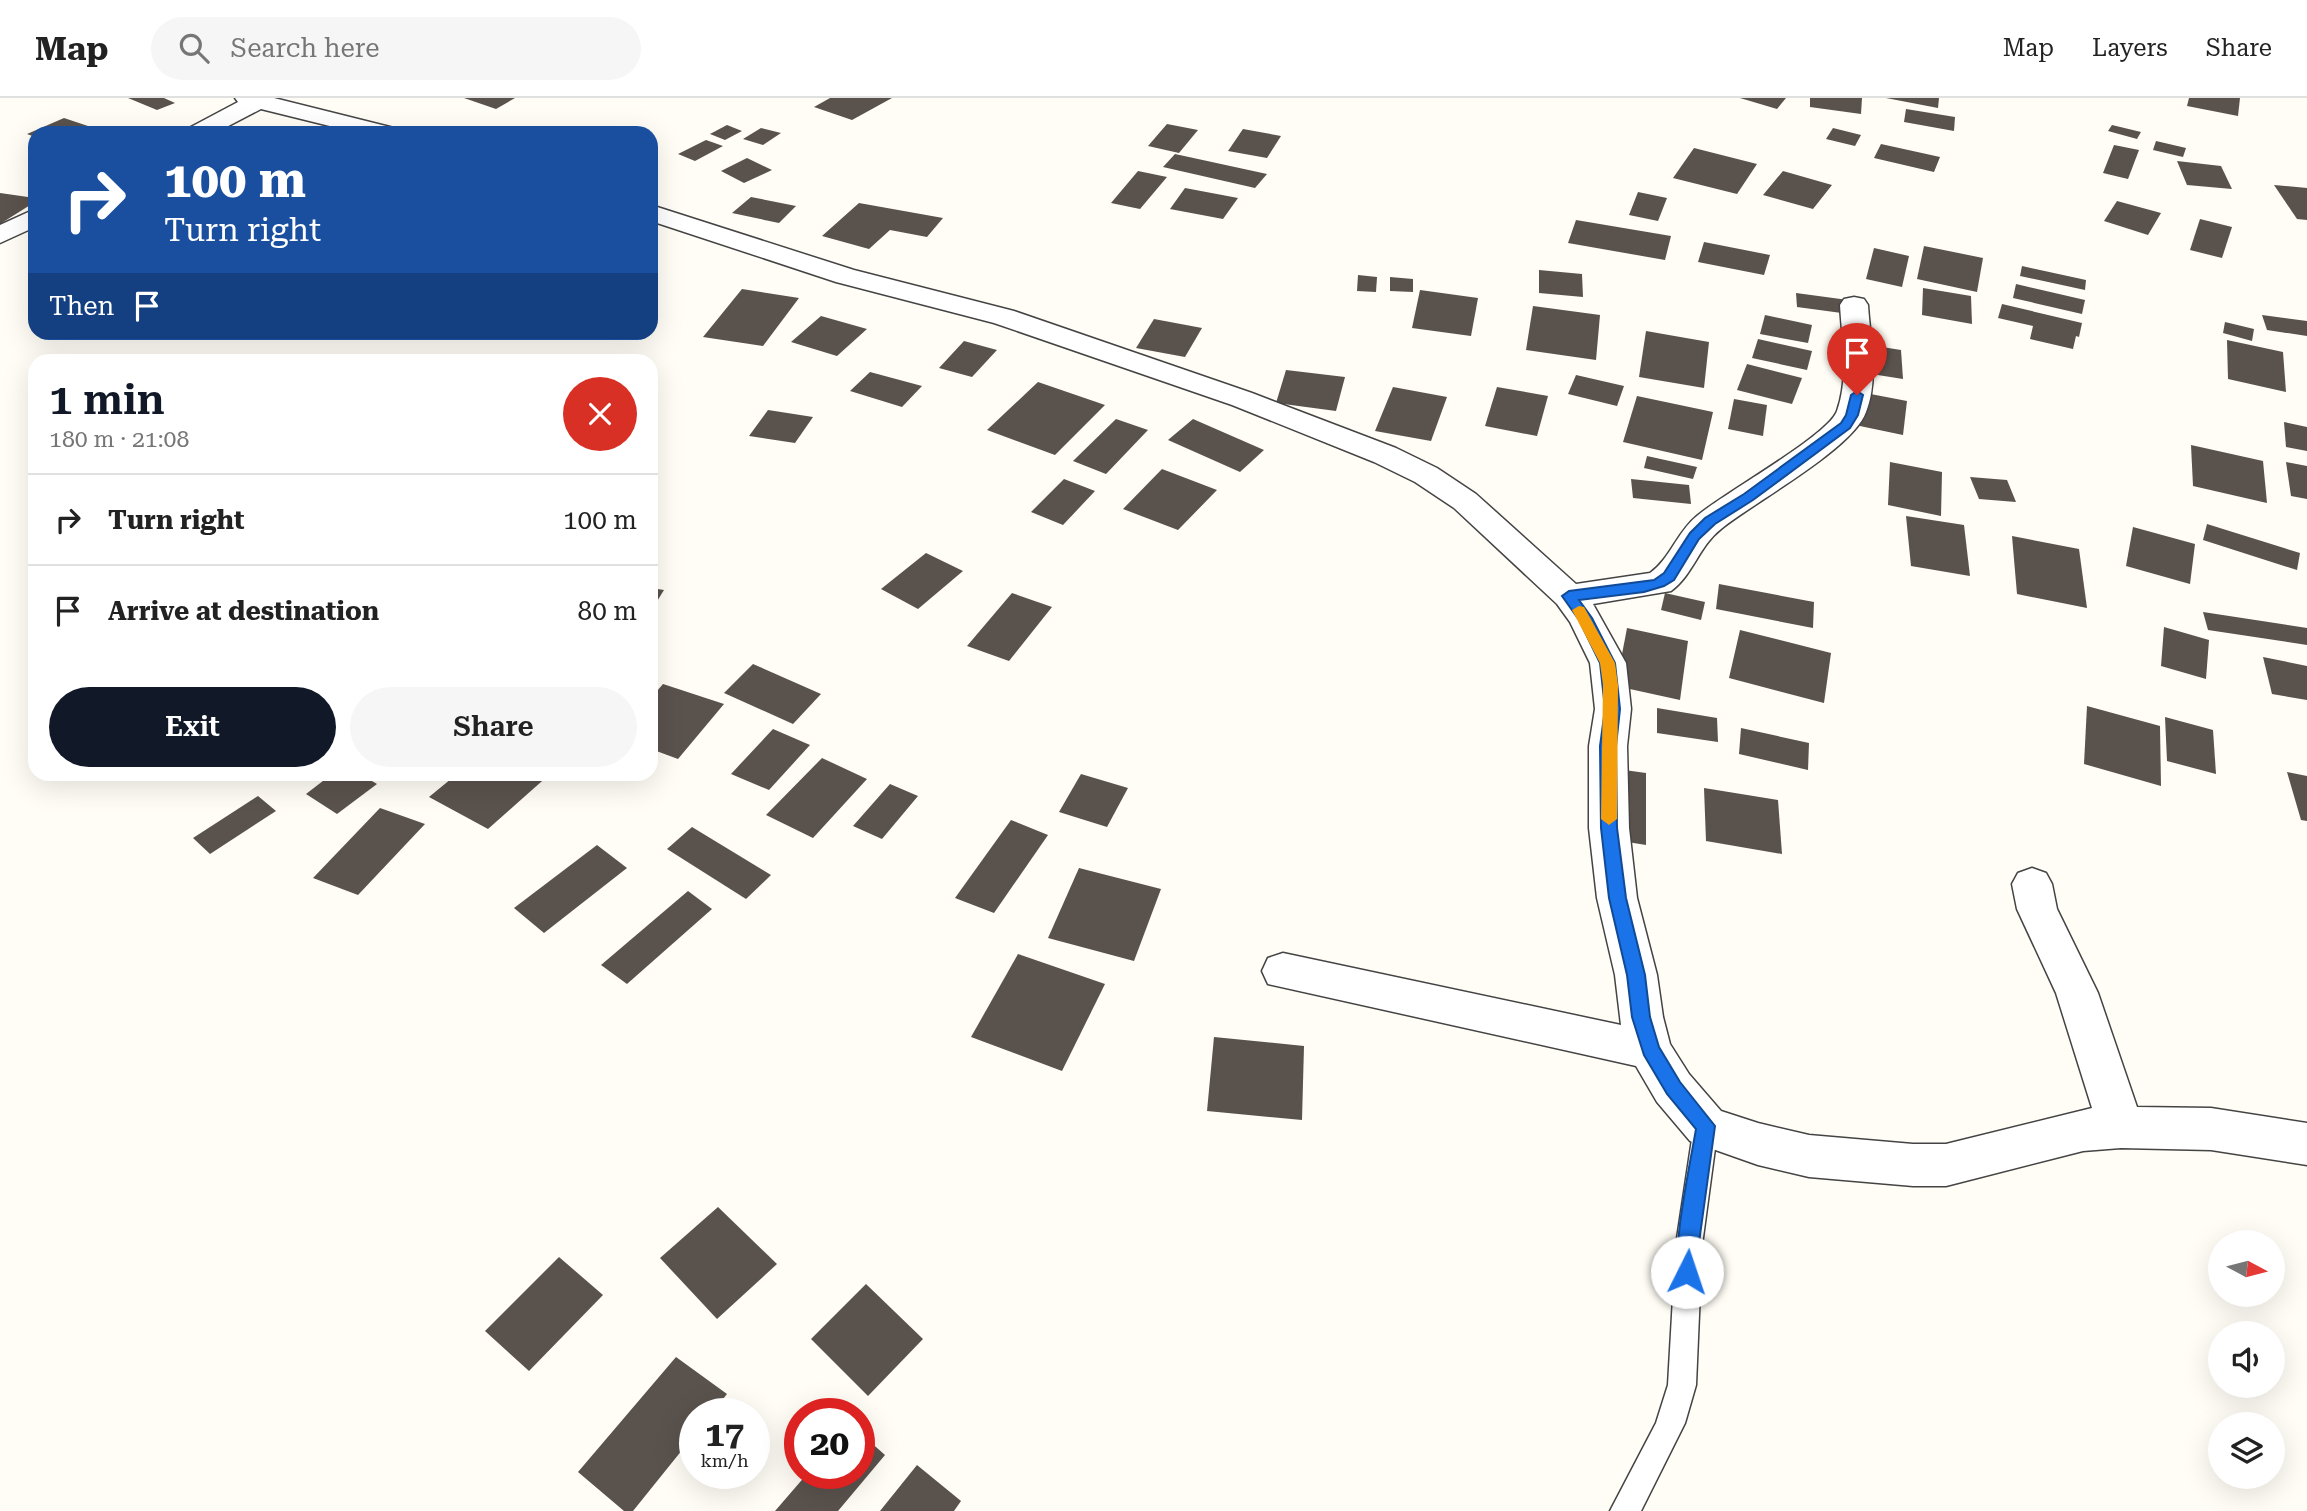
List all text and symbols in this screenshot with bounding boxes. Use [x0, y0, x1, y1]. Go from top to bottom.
search box [151, 17, 641, 80]
text: Map [35, 29, 109, 68]
icon: search [175, 29, 213, 67]
text: Search here [231, 33, 380, 63]
text: Map [2003, 34, 2054, 62]
text: Layers [2092, 34, 2168, 62]
text: Share [2206, 34, 2272, 62]
text: 100 m [164, 152, 306, 209]
icon: right [49, 154, 140, 245]
text: Turn right [164, 211, 321, 249]
icon: arrive [128, 287, 166, 325]
text: Then [49, 291, 114, 321]
pin [1827, 323, 1887, 395]
icon: arrive [1838, 334, 1876, 372]
text: 1 min [49, 375, 165, 424]
button: close [563, 377, 637, 451]
text: 180 m · 21:08 [49, 426, 189, 453]
icon: right [49, 501, 87, 539]
text: Turn right [108, 505, 244, 535]
text: 100 m [563, 505, 637, 535]
icon: arrive [49, 592, 87, 630]
text: Arrive at destination [108, 596, 379, 626]
text: 80 m [578, 596, 637, 626]
button: Exit [49, 687, 336, 767]
button: Share [350, 687, 637, 767]
north arrow [2208, 1230, 2286, 1307]
map controls [2208, 1230, 2285, 1489]
position arrow [1650, 1235, 1724, 1309]
button: sound [2208, 1321, 2285, 1398]
speed limit sign: 20 [784, 1398, 875, 1489]
button: layers [2208, 1412, 2285, 1489]
text: 17 [705, 1414, 744, 1455]
text: km/h [700, 1450, 749, 1471]

